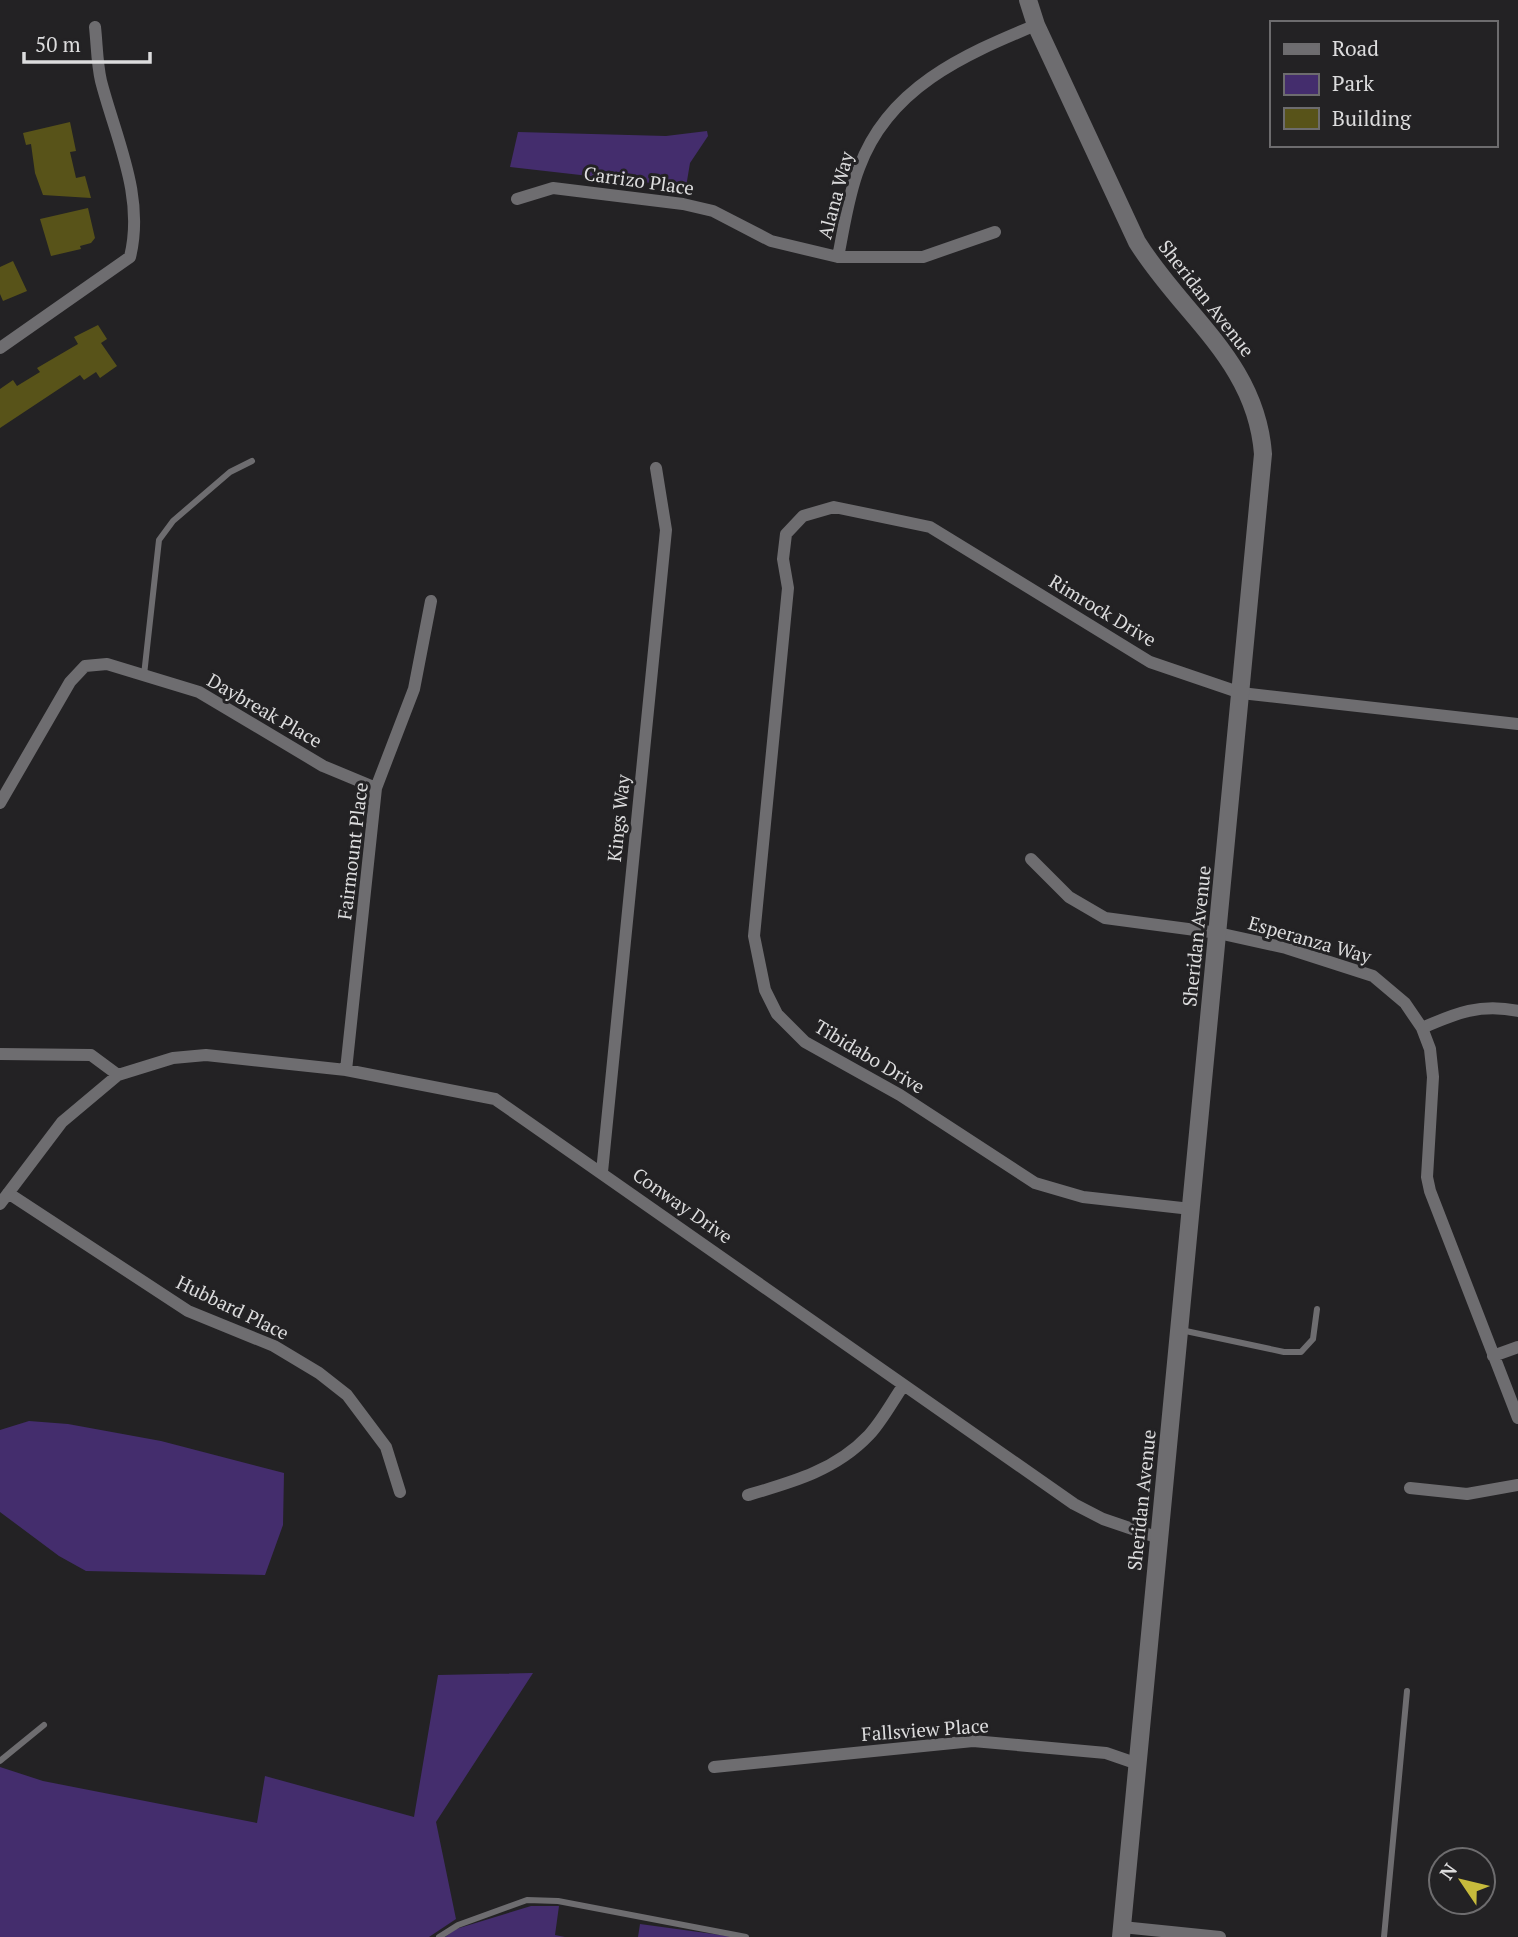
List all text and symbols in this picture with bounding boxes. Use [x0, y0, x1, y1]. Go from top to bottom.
scale bar [24, 21, 150, 65]
legend [1270, 21, 1497, 147]
text: 50 m [35, 30, 81, 58]
text: Road [1332, 34, 1379, 62]
text: Park [1332, 69, 1374, 97]
text: Building [1332, 104, 1412, 132]
street label: Alana Way [811, 148, 859, 241]
street label: Carrizo Place [582, 160, 696, 200]
street label: Sheridan Avenue [1153, 234, 1261, 362]
street label: Rimrock Drive [1045, 568, 1161, 652]
street label: Daybreak Place [203, 667, 327, 753]
street label: Kings Way [601, 773, 635, 863]
street label: Fairmount Place [331, 781, 373, 921]
street label: Sheridan Avenue [1176, 864, 1216, 1008]
street label: Esperanza Way [1246, 909, 1375, 969]
street label: Tibidabo Drive [810, 1013, 930, 1099]
street label: Conway Drive [628, 1161, 738, 1249]
street label: Hubbard Place [173, 1269, 293, 1345]
street label: Sheridan Avenue [1121, 1428, 1161, 1572]
street label: Fallsview Place [860, 1712, 990, 1746]
north arrow [1427, 1846, 1497, 1916]
text: N [1433, 1857, 1462, 1884]

